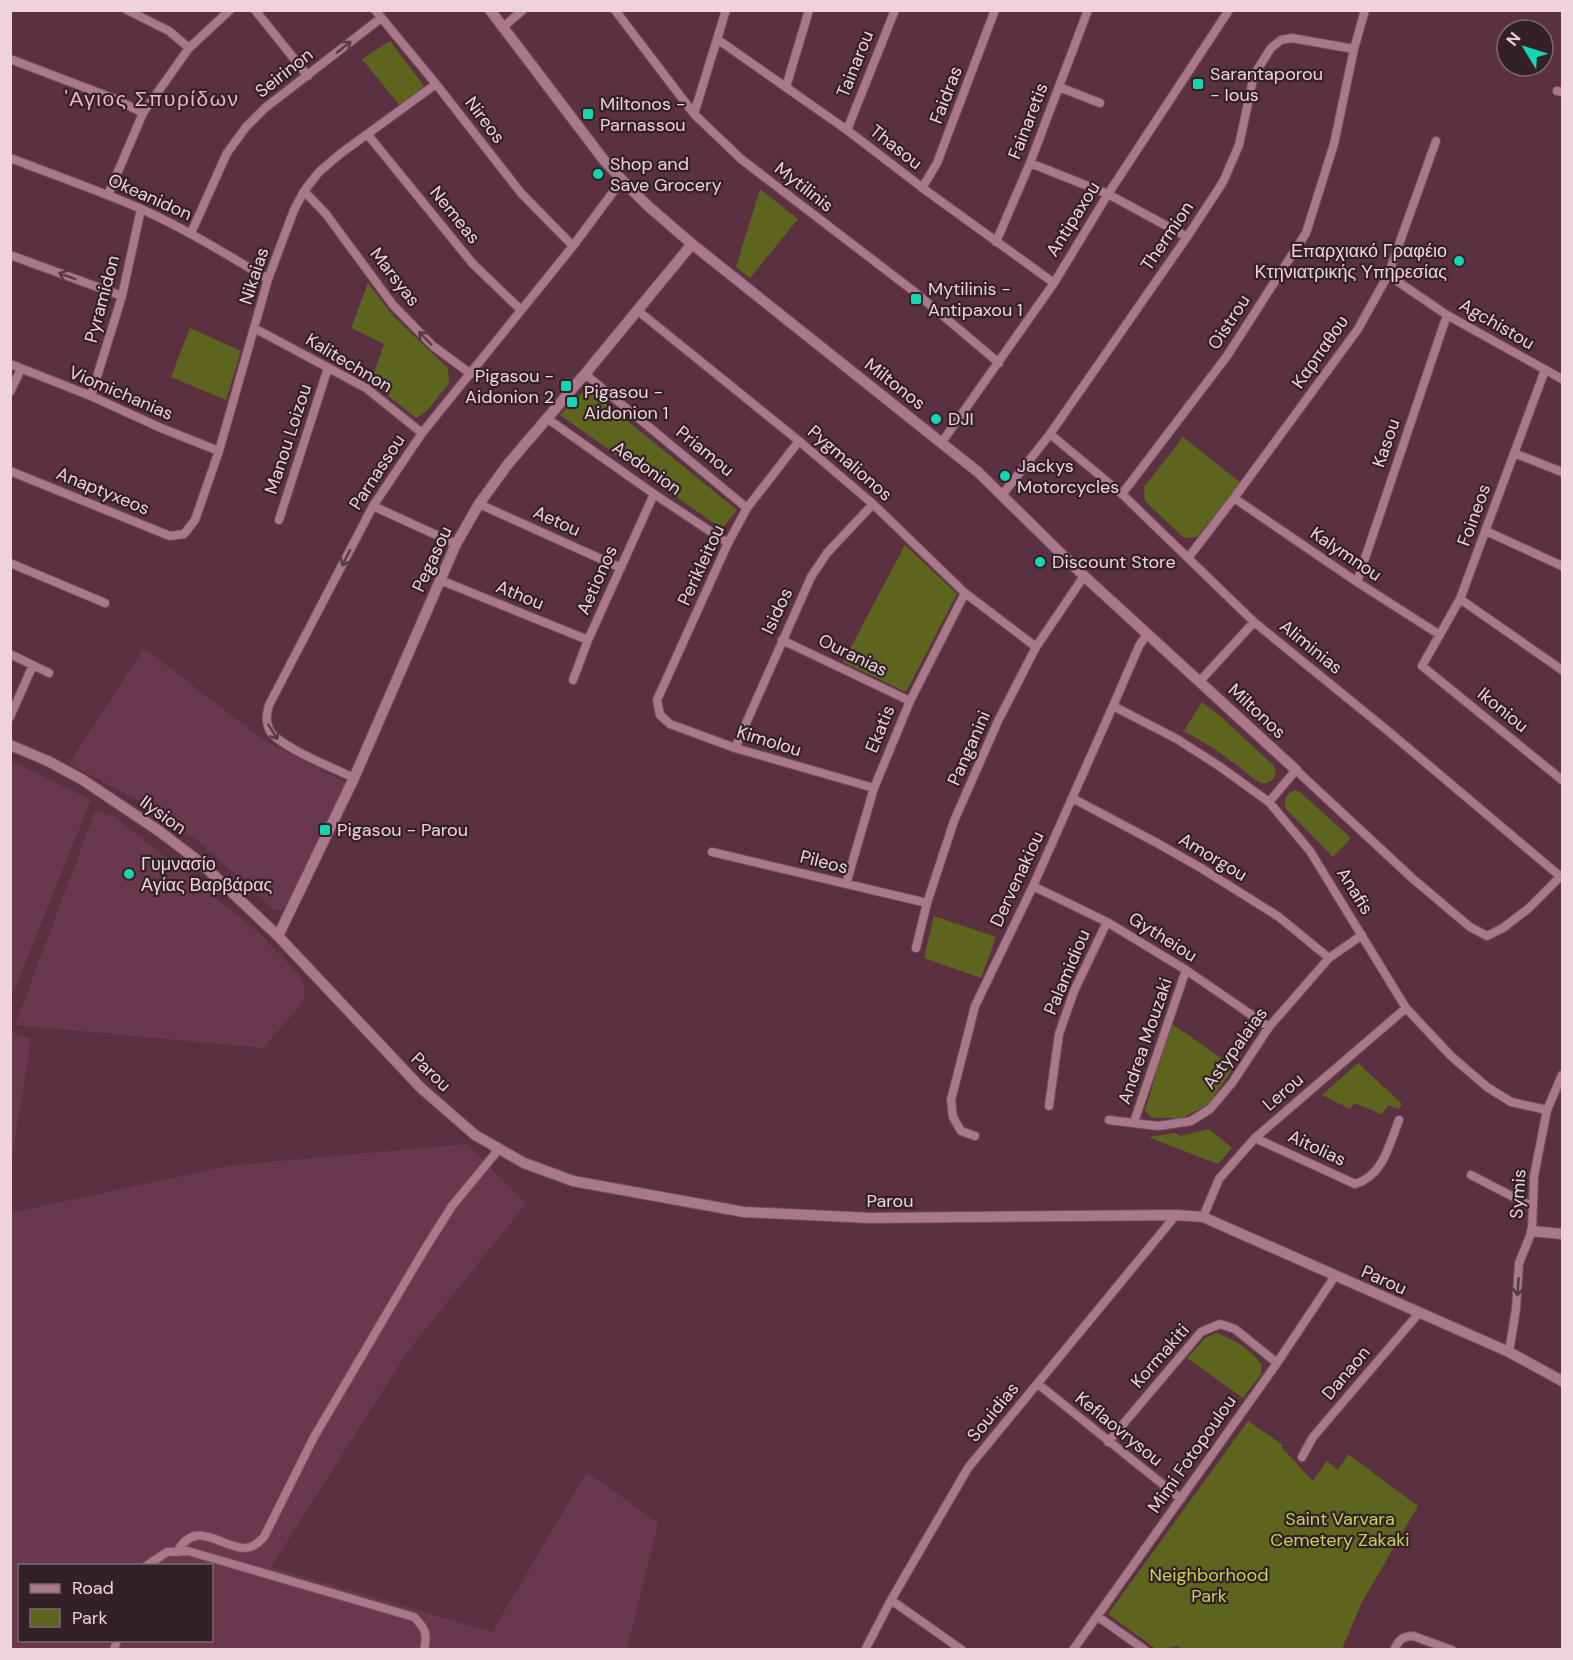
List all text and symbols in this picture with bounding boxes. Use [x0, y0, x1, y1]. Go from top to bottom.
north arrow [1495, 18, 1555, 78]
street label: Tainarou [831, 27, 879, 101]
text: N [1502, 28, 1525, 50]
one-way arrow [336, 40, 352, 53]
street label: Seirinon [250, 43, 318, 103]
place label: Sarantaporou - Ious [1210, 62, 1323, 107]
street label: Faidras [924, 63, 968, 127]
marker: Sarantaporou - Ious [1191, 77, 1205, 91]
street label: Fainaretis [1002, 79, 1054, 163]
district label: 'Αγιος Σπυρίδων [64, 85, 240, 113]
street label: Nireos [459, 92, 511, 148]
place label: Miltonos - Parnassou [600, 92, 686, 137]
marker: Miltonos - Parnassou [581, 107, 595, 121]
street label: Thasou [865, 119, 927, 175]
place label: Shop and Save Grocery [610, 152, 722, 197]
street label: Mytilinis [770, 156, 838, 218]
marker: Shop and Save Grocery [591, 167, 605, 181]
street label: Okeanidon [104, 168, 196, 226]
street label: Antipaxou [1040, 177, 1106, 261]
street label: Nemeas [424, 181, 486, 249]
street label: Thermion [1135, 197, 1199, 275]
place label: Επαρχιακό Γραφέιο Κτηνιατρικής Υπηρεσίας [1255, 239, 1447, 284]
street label: Marsyas [364, 243, 426, 311]
street label: Nikaias [234, 244, 274, 308]
street label: Pyramidon [79, 253, 125, 345]
marker: Επαρχιακό Γραφέιο Κτηνιατρικής Υπηρεσίας [1452, 254, 1466, 268]
one-way arrow [58, 269, 77, 280]
place label: Mytilinis - Antipaxou 1 [928, 277, 1023, 322]
street label: Oistrou [1202, 290, 1256, 354]
marker: Mytilinis - Antipaxou 1 [909, 292, 923, 306]
street label: Agchistou [1455, 293, 1539, 355]
street label: Καρπαθου [1286, 311, 1354, 393]
street label: Kalitechnon [301, 328, 397, 398]
one-way arrow [417, 330, 432, 345]
street label: Miltonos [860, 353, 930, 415]
street label: Viomichanias [65, 360, 177, 426]
place label: Pigasou - Aidonion 2 [465, 364, 554, 409]
marker: Pigasou - Aidonion 2 [559, 379, 573, 393]
place label: Pigasou - Aidonion 1 [584, 380, 668, 425]
street label: Manou Loizou [259, 381, 317, 497]
marker: Pigasou - Aidonion 1 [565, 395, 579, 409]
place label: DJI [948, 407, 974, 431]
marker: DJI [929, 412, 943, 426]
street label: Kasou [1367, 415, 1405, 471]
street label: Priamou [671, 420, 739, 482]
street label: Pygmalionos [803, 420, 897, 506]
street label: Parnassou [344, 430, 410, 514]
street label: Aedonion [608, 435, 686, 501]
place label: Jackys Motorcycles [1017, 454, 1119, 499]
street label: Anaptyxeos [53, 461, 153, 521]
marker: Jackys Motorcycles [998, 469, 1012, 483]
street label: Foineos [1452, 481, 1496, 549]
street label: Aetou [530, 500, 584, 542]
street label: Perikleitou [672, 521, 730, 609]
street label: Kalymnou [1306, 521, 1386, 587]
street label: Pegasou [406, 522, 458, 596]
street label: Aetionos [571, 542, 623, 618]
one-way arrow [340, 549, 352, 566]
place label: Discount Store [1052, 550, 1176, 574]
marker: Discount Store [1033, 555, 1047, 569]
street label: Athou [493, 575, 547, 615]
street label: Isidos [756, 584, 798, 638]
street label: Aliminias [1275, 614, 1347, 680]
street label: Ouranias [814, 628, 892, 682]
street label: Miltonos [1223, 678, 1291, 744]
street label: Ikoniou [1473, 682, 1533, 738]
street label: Ekatis [860, 702, 900, 756]
street label: Panganini [942, 707, 996, 789]
street label: Kimolou [734, 720, 804, 762]
one-way arrow [266, 723, 279, 740]
street label: Ilysion [135, 790, 191, 840]
place label: Pigasou - Parou [337, 818, 468, 842]
marker: Pigasou - Parou [318, 823, 332, 837]
street label: Dervenakiou [984, 827, 1050, 931]
street label: Amorgou [1174, 827, 1252, 887]
street label: Pileos [797, 844, 851, 880]
place label: Γυμνασίο Αγίας Βαρβάρας [141, 852, 273, 897]
street label: Anafis [1331, 863, 1379, 919]
marker: Γυμνασίο Αγίας Βαρβάρας [122, 867, 136, 881]
street label: Gytheiou [1124, 907, 1202, 967]
street label: Palamidiou [1038, 926, 1096, 1018]
street label: Andrea Mouzaki [1112, 975, 1178, 1107]
street label: Astypalaias [1197, 1002, 1273, 1094]
street label: Parou [406, 1047, 456, 1097]
street label: Lerou [1258, 1068, 1308, 1116]
street label: Aitolias [1284, 1124, 1350, 1172]
street label: Symis [1504, 1168, 1532, 1220]
street label: Parou [866, 1189, 914, 1213]
street label: Parou [1358, 1259, 1410, 1301]
one-way arrow [1512, 1277, 1523, 1296]
street label: Kormakiti [1125, 1319, 1195, 1393]
street label: Danaon [1316, 1341, 1376, 1405]
street label: Souidias [962, 1377, 1024, 1447]
street label: Keflaovrysou [1070, 1386, 1168, 1472]
street label: Mimi Fotopoulou [1142, 1390, 1242, 1518]
park label: Saint Varvara Cemetery Zakaki [1270, 1507, 1410, 1552]
park label: Neighborhood Park [1150, 1563, 1268, 1608]
legend [18, 1564, 213, 1642]
text: Road [72, 1576, 114, 1600]
text: Park [72, 1606, 108, 1630]

